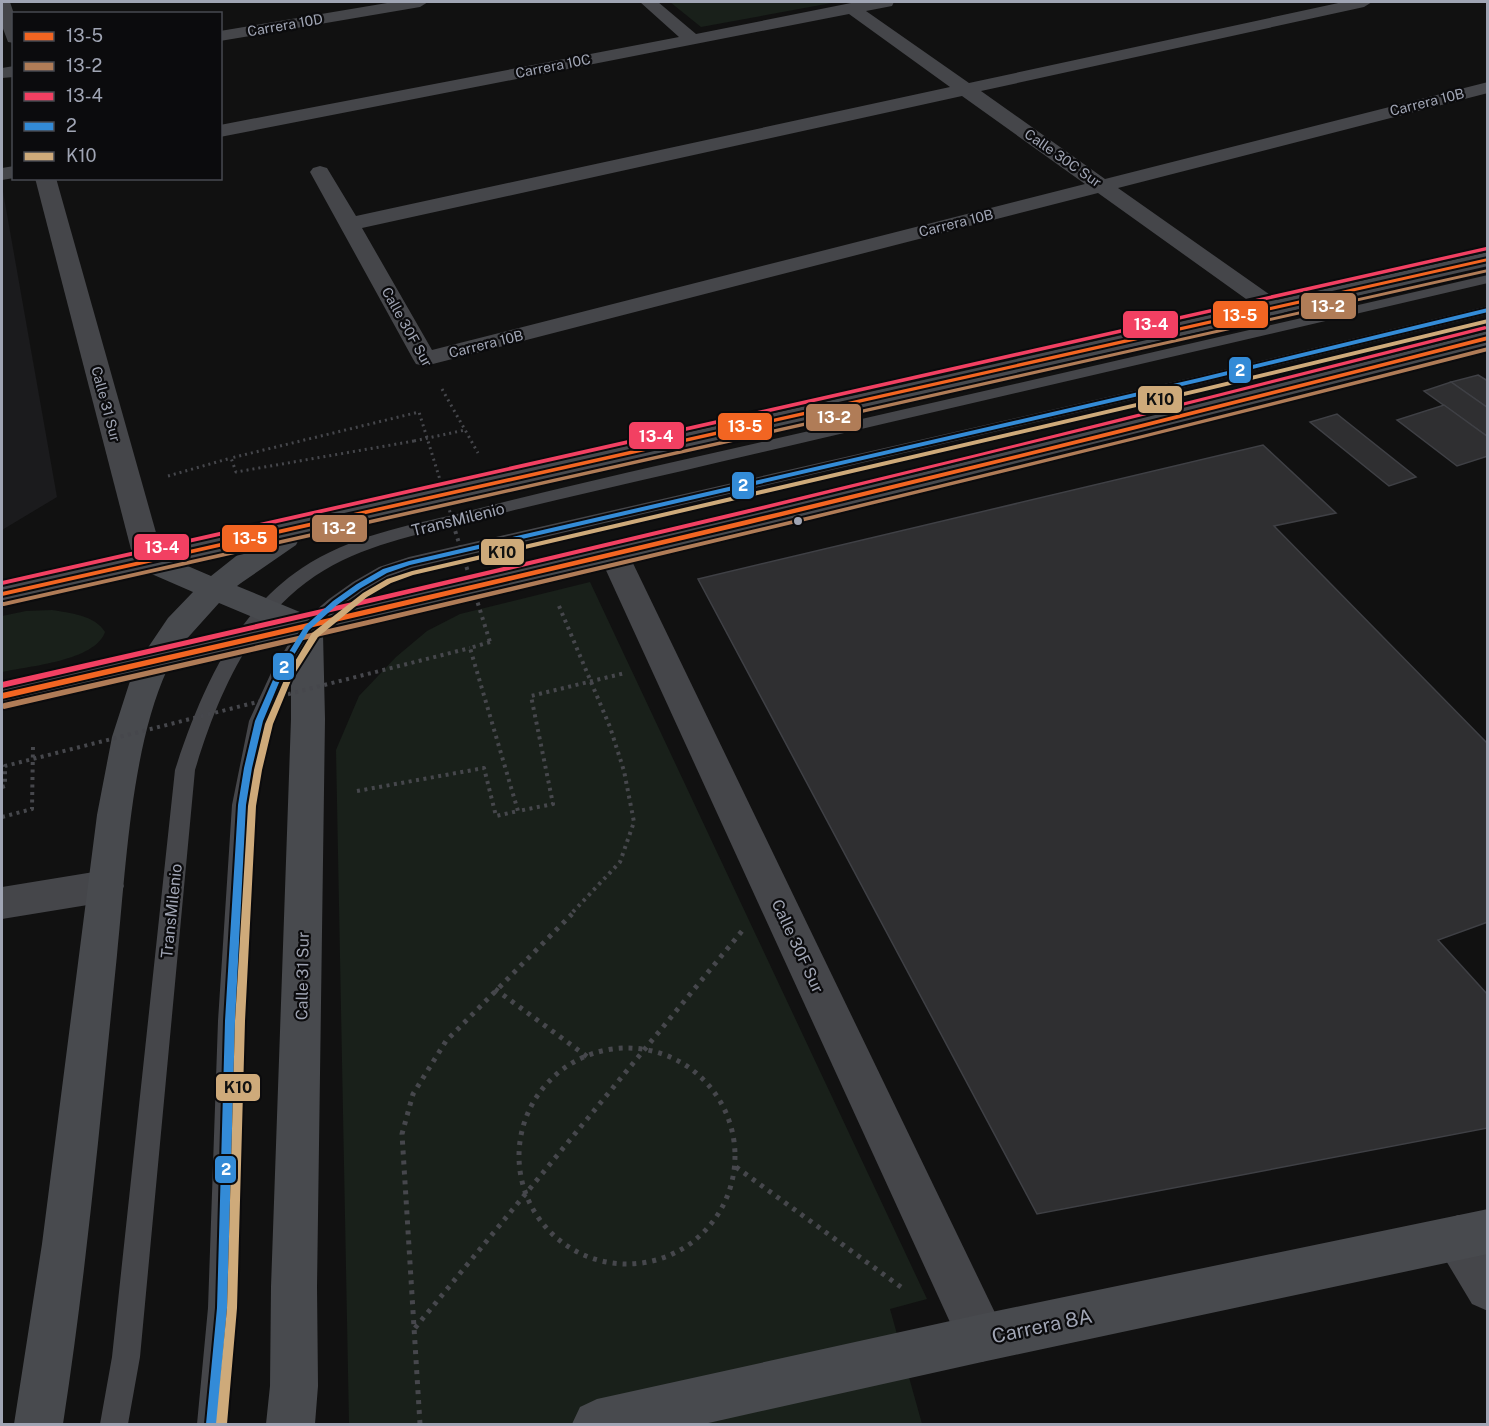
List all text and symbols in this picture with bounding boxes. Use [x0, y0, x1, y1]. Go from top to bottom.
street label: Carrera 10D [246, 10, 324, 40]
legend [12, 12, 222, 180]
text: 13-5 [66, 25, 103, 46]
street label: Carrera 10C [514, 51, 592, 81]
text: 13-2 [66, 55, 102, 76]
text: 13-4 [66, 85, 103, 106]
street label: Carrera 10B [1388, 85, 1466, 119]
text: 2 [66, 115, 77, 136]
street label: Calle 30C Sur [1022, 126, 1104, 190]
text: K10 [66, 145, 97, 166]
street label: Carrera 10B [917, 206, 995, 240]
street label: Calle 30F Sur [379, 284, 435, 370]
line badge: 13-2 [1300, 292, 1357, 320]
text: 13-2 [1311, 297, 1345, 316]
line badge: 13-5 [1212, 300, 1269, 329]
text: 13-5 [1223, 306, 1257, 325]
line badge: 13-4 [1122, 310, 1179, 339]
text: 13-4 [1134, 315, 1169, 334]
street label: Carrera 10B [447, 327, 525, 361]
line badge: 2 [1228, 356, 1252, 384]
text: 2 [1235, 361, 1245, 380]
street label: Calle 31 Sur [88, 365, 124, 443]
line badge: K10 [1137, 385, 1183, 414]
text: K10 [1146, 390, 1174, 409]
line badge: 13-2 [805, 403, 862, 432]
text: 13-2 [817, 408, 851, 427]
line badge: 13-5 [717, 412, 773, 441]
text: 13-5 [728, 417, 762, 436]
line badge: 13-4 [628, 421, 685, 450]
text: 13-4 [639, 427, 674, 446]
line badge: 2 [731, 471, 755, 500]
text: 2 [738, 476, 748, 495]
street label: TransMilenio [410, 499, 507, 540]
line badge: 13-2 [311, 514, 368, 543]
unlabelled marker [792, 515, 804, 527]
text: 13-2 [322, 519, 356, 538]
line badge: 13-5 [221, 524, 278, 553]
text: 13-5 [233, 529, 267, 548]
line badge: 13-4 [133, 533, 190, 561]
text: 13-4 [145, 538, 180, 557]
line badge: K10 [480, 538, 525, 566]
text: K10 [488, 543, 516, 562]
line badge: 2 [272, 652, 295, 681]
text: 2 [279, 658, 289, 677]
street label: TransMilenio [157, 863, 186, 959]
street label: Calle 30F Sur [768, 896, 828, 996]
street label: Calle 31 Sur [292, 932, 313, 1020]
line badge: K10 [215, 1073, 261, 1102]
text: K10 [224, 1078, 252, 1097]
line badge: 2 [214, 1155, 237, 1184]
text: 2 [221, 1160, 231, 1179]
street label: Carrera 8A [990, 1304, 1094, 1348]

